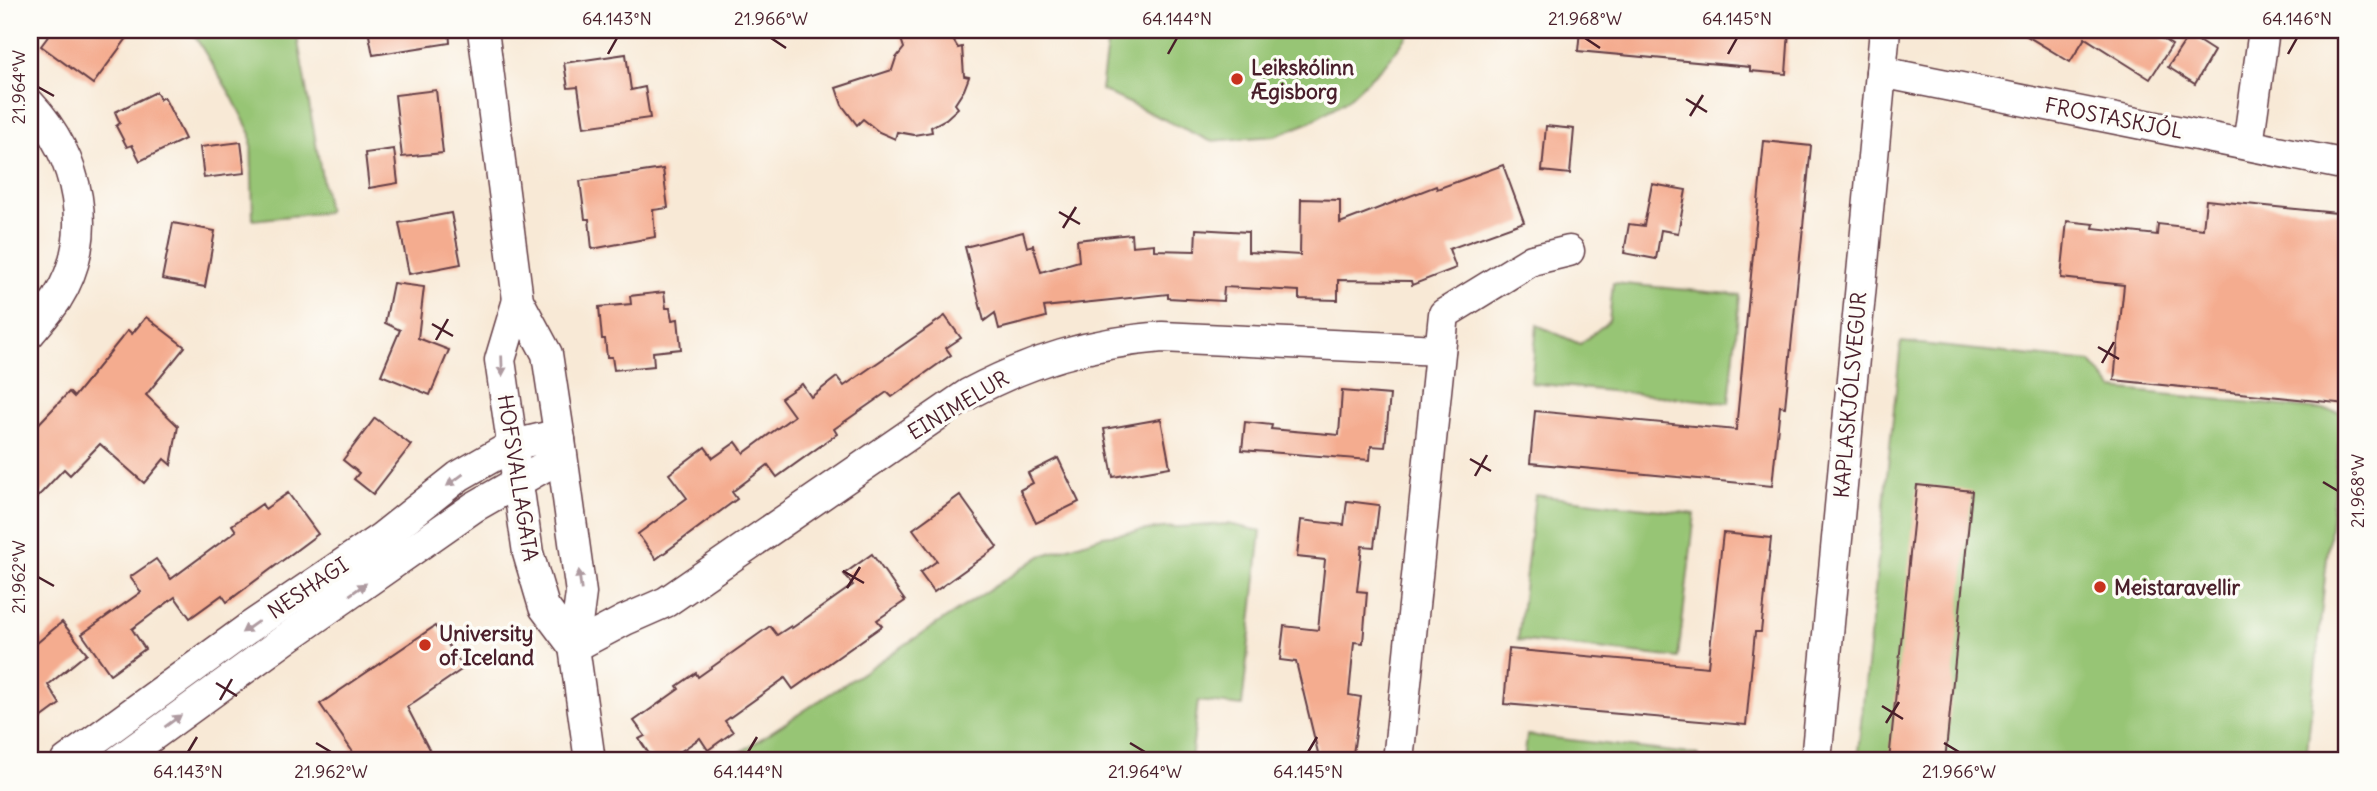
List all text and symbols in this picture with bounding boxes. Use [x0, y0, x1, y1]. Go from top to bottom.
text: 64.143°N [582, 7, 652, 30]
text: 21.966°W [734, 7, 808, 30]
text: 64.144°N [1142, 7, 1212, 30]
text: 21.968°W [1548, 7, 1622, 30]
text: 64.145°N [1702, 7, 1772, 30]
text: 64.146°N [2262, 7, 2332, 30]
text: 21.964°W [7, 50, 30, 124]
place label: Leikskólinn Ægisborg [1251, 54, 1354, 105]
marker: Leikskólinn Ægisborg [1229, 71, 1245, 87]
street label: FROSTASKJÓL [2043, 91, 2185, 145]
street label: KAPLASKJÓLSVEGUR [1828, 291, 1872, 499]
one-way arrow [497, 355, 508, 377]
street label: EINIMELUR [903, 364, 1013, 446]
street label: HOFSVALLAGATA [491, 393, 545, 563]
text: 21.968°W [2346, 454, 2369, 528]
one-way arrow [446, 473, 464, 487]
text: 21.962°W [7, 540, 30, 614]
street label: NESHAGI [263, 551, 353, 625]
one-way arrow [574, 569, 585, 591]
place label: Meistaravellir [2114, 574, 2240, 601]
marker: Meistaravellir [2092, 579, 2108, 595]
one-way arrow [349, 582, 367, 596]
one-way arrow [241, 620, 259, 634]
place label: University of Iceland [439, 620, 535, 671]
marker: University of Iceland [417, 637, 433, 653]
one-way arrow [164, 714, 182, 728]
text: 64.143°N [153, 760, 223, 783]
text: 21.962°W [294, 760, 368, 783]
text: 64.144°N [713, 760, 783, 783]
text: 21.964°W [1108, 760, 1182, 783]
text: 64.145°N [1273, 760, 1343, 783]
text: 21.966°W [1922, 760, 1996, 783]

